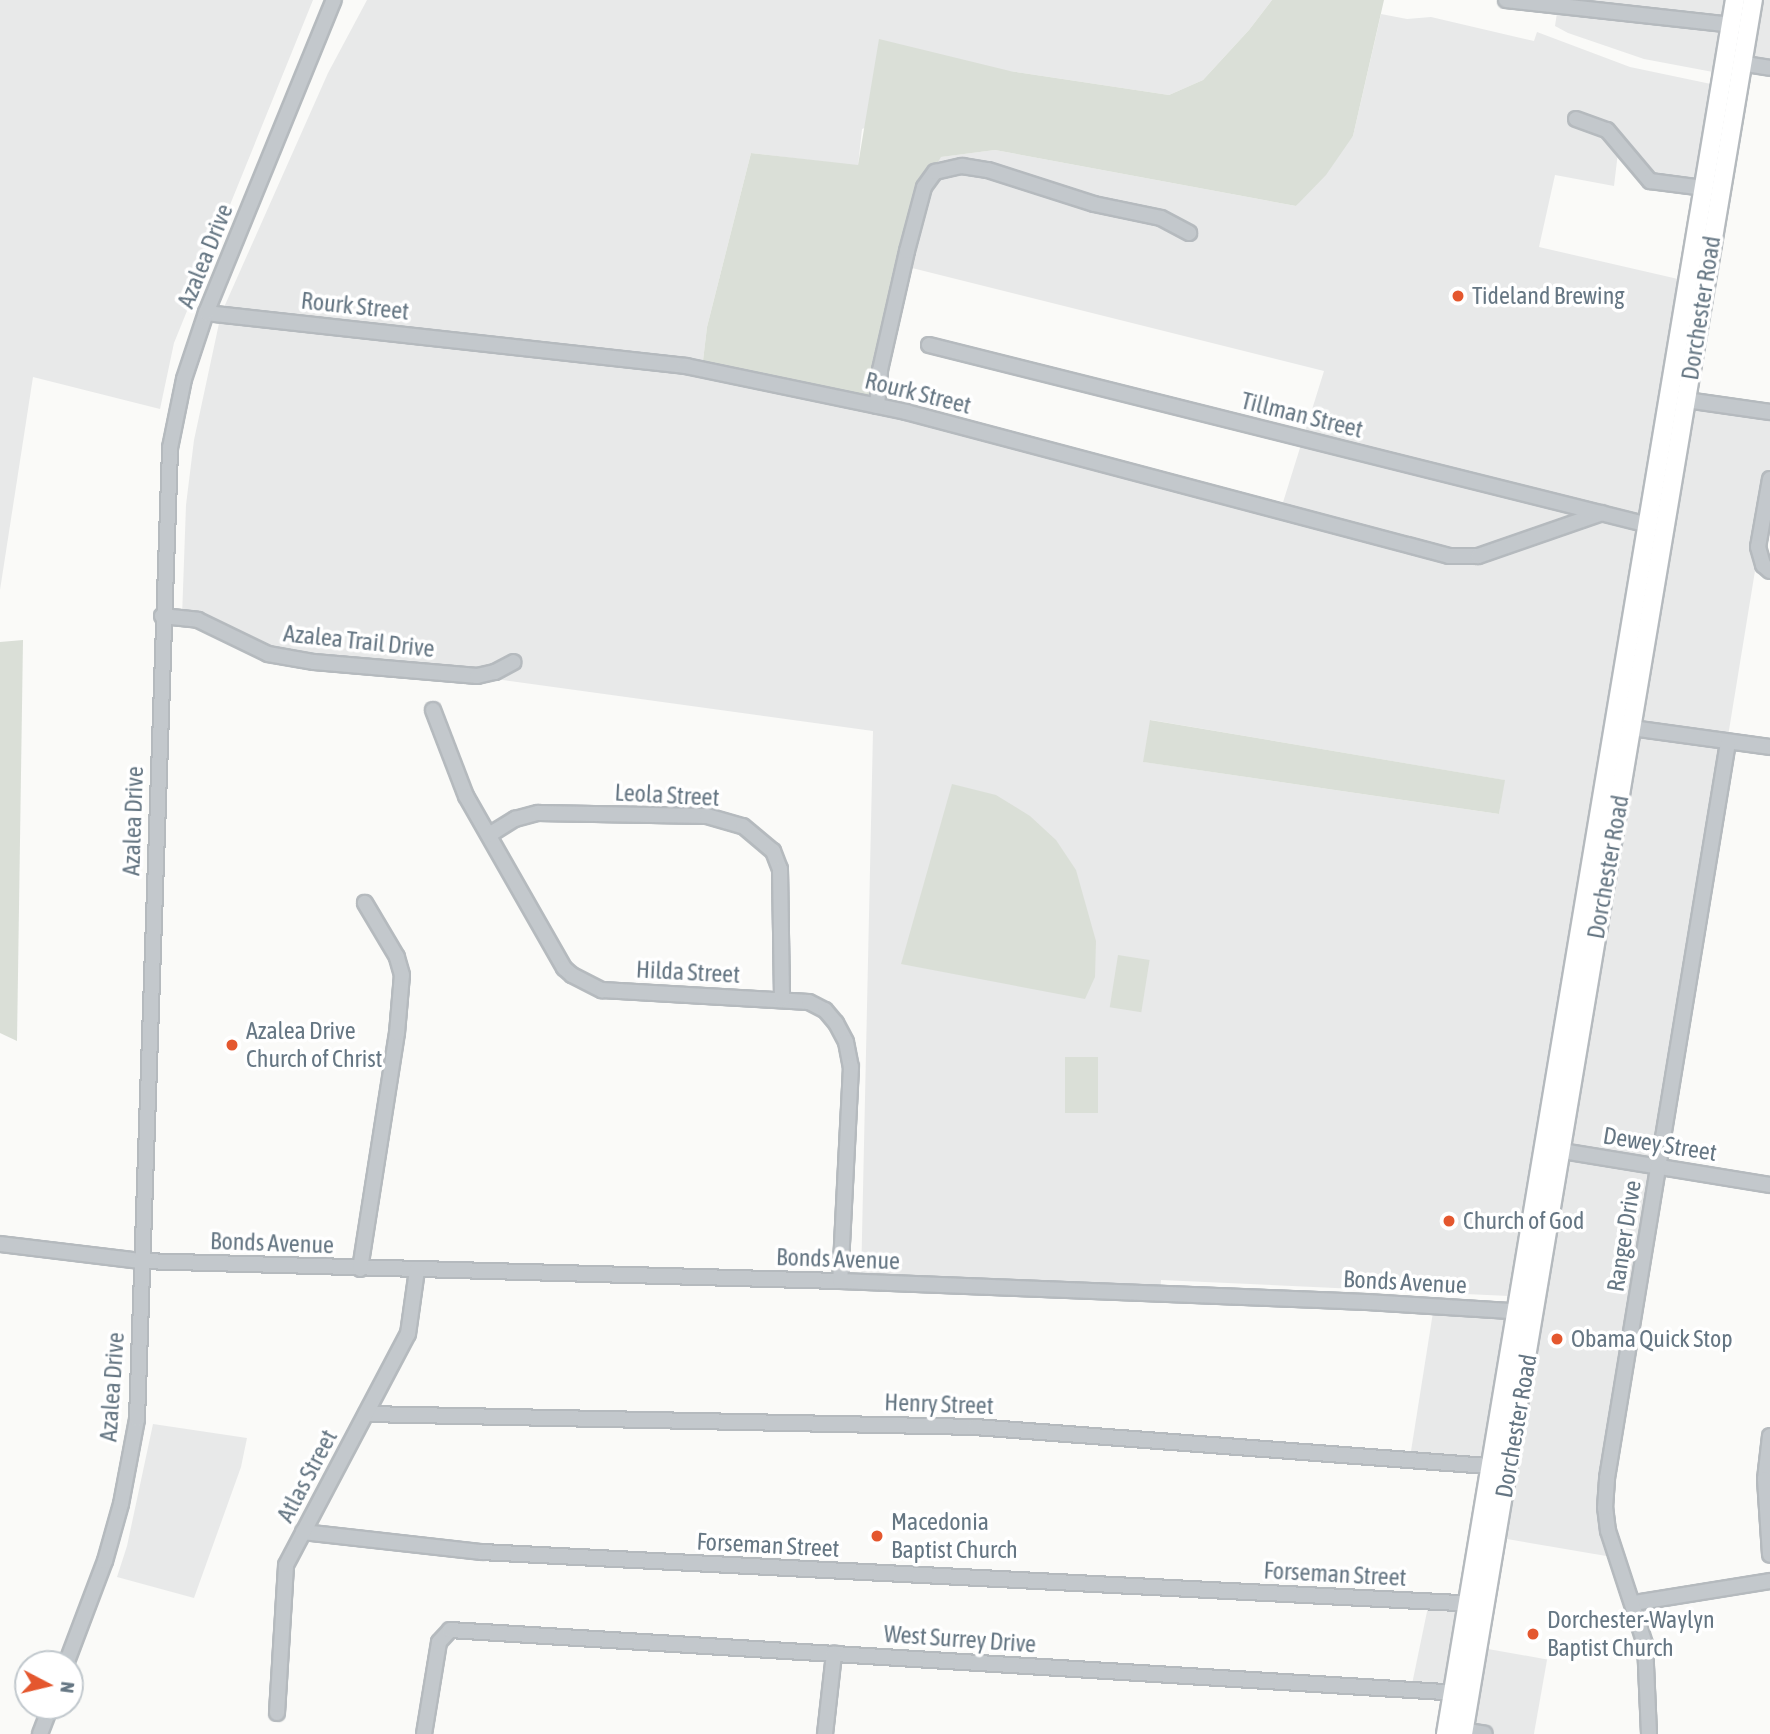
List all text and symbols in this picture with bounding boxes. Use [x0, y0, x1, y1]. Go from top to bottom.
street label: Azalea Drive [171, 200, 239, 312]
street label: Dorchester Road [1675, 234, 1727, 382]
place label: Tideland Brewing [1472, 282, 1625, 310]
street label: Rourk Street [300, 286, 410, 326]
marker: Tideland Brewing [1450, 288, 1466, 304]
street label: Rourk Street [862, 366, 974, 420]
street label: Tillman Street [1238, 386, 1366, 444]
street label: Azalea Trail Drive [282, 619, 436, 663]
street label: Azalea Drive [117, 766, 149, 876]
street label: Leola Street [614, 778, 720, 812]
street label: Dorchester Road [1581, 793, 1635, 941]
street label: Hilda Street [635, 955, 741, 989]
place label: Azalea Drive Church of Christ [246, 1017, 383, 1073]
marker: Azalea Drive Church of Christ [224, 1037, 240, 1053]
street label: Dewey Street [1601, 1121, 1719, 1167]
street label: Ranger Drive [1601, 1178, 1647, 1294]
place label: Church of God [1463, 1207, 1584, 1235]
marker: Church of God [1441, 1213, 1457, 1229]
street label: Bonds Avenue [210, 1226, 334, 1260]
street label: Bonds Avenue [776, 1242, 900, 1276]
street label: Bonds Avenue [1342, 1264, 1468, 1300]
place label: Obama Quick Stop [1571, 1325, 1733, 1353]
street label: Azalea Drive [94, 1331, 130, 1443]
marker: Obama Quick Stop [1549, 1331, 1565, 1347]
street label: Dorchester Road [1489, 1352, 1543, 1500]
street label: Henry Street [884, 1388, 994, 1420]
street label: Atlas Street [271, 1425, 343, 1527]
place label: Macedonia Baptist Church [891, 1508, 1018, 1564]
street label: Forseman Street [696, 1527, 840, 1563]
marker: Macedonia Baptist Church [869, 1528, 885, 1544]
street label: Forseman Street [1263, 1556, 1407, 1592]
place label: Dorchester-Waylyn Baptist Church [1547, 1606, 1715, 1662]
street label: West Surrey Drive [883, 1619, 1037, 1659]
marker: Dorchester-Waylyn Baptist Church [1525, 1626, 1541, 1642]
north arrow [14, 1650, 84, 1720]
text: N [56, 1680, 79, 1694]

